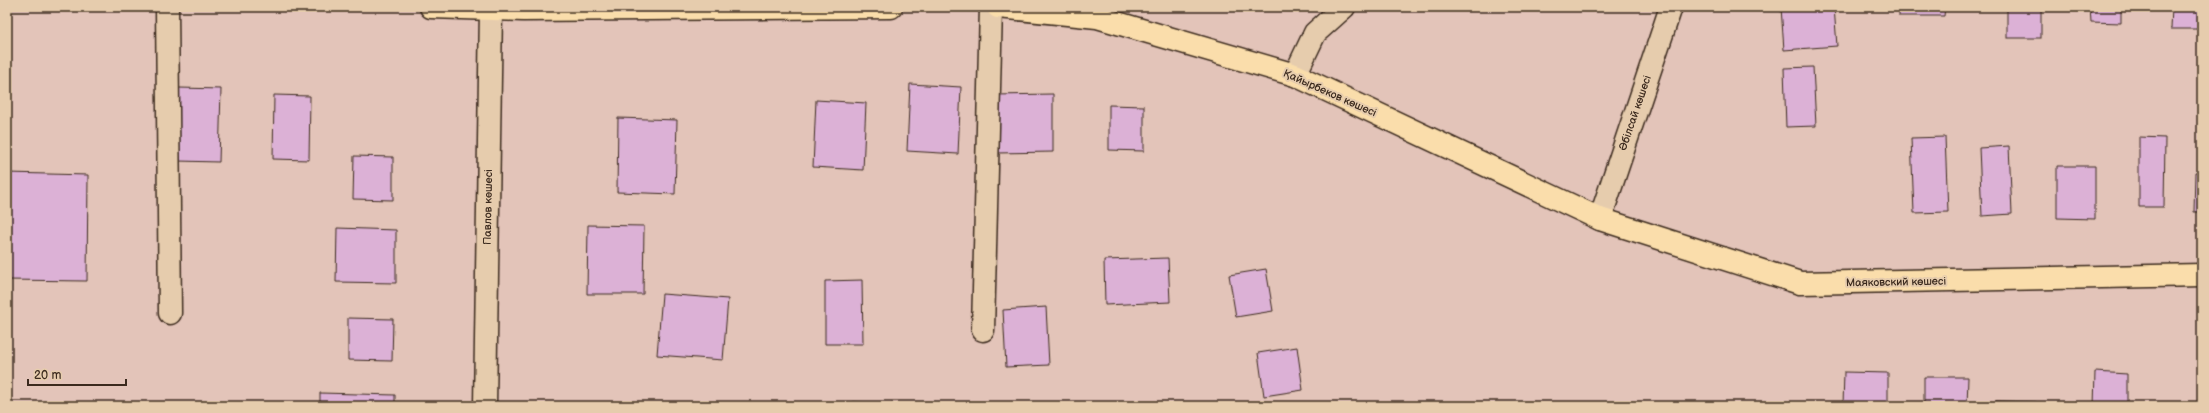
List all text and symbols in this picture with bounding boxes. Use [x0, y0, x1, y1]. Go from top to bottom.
street label: Қайырбеков көшесі [1281, 67, 1379, 119]
street label: Әбілсай көшесі [1616, 74, 1654, 152]
street label: Павлов көшесі [481, 169, 495, 245]
street label: Маяковский көшесі [1846, 275, 1946, 289]
scale bar [28, 361, 126, 387]
text: 20 m [34, 368, 61, 383]

